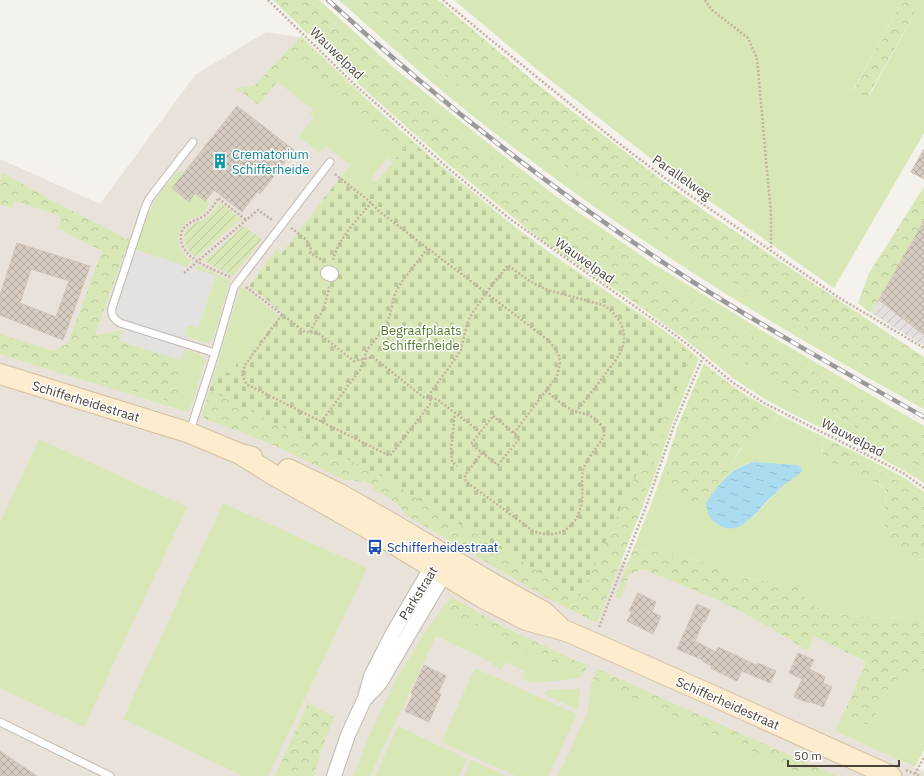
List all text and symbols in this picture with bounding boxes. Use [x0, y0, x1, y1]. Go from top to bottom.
street label: Wauwelpad [306, 23, 367, 83]
place label: Crematorium Schifferheide [232, 146, 309, 178]
street label: Parallelweg [649, 151, 715, 204]
building icon: Crematorium Schifferheide [211, 152, 229, 170]
street label: Wauwelpad [552, 234, 618, 287]
park label: Begraafplaats Schifferheide [380, 322, 462, 354]
street label: Schifferheidestraat [30, 377, 142, 426]
street label: Wauwelpad [818, 414, 887, 461]
bus stop icon: Schifferheidestraat [366, 538, 384, 556]
place label: Schifferheidestraat [387, 539, 498, 556]
street label: Parkstraat [395, 563, 442, 623]
street label: Schifferheidestraat [673, 673, 782, 734]
scale bar [788, 742, 899, 768]
text: 50 m [794, 748, 822, 763]

